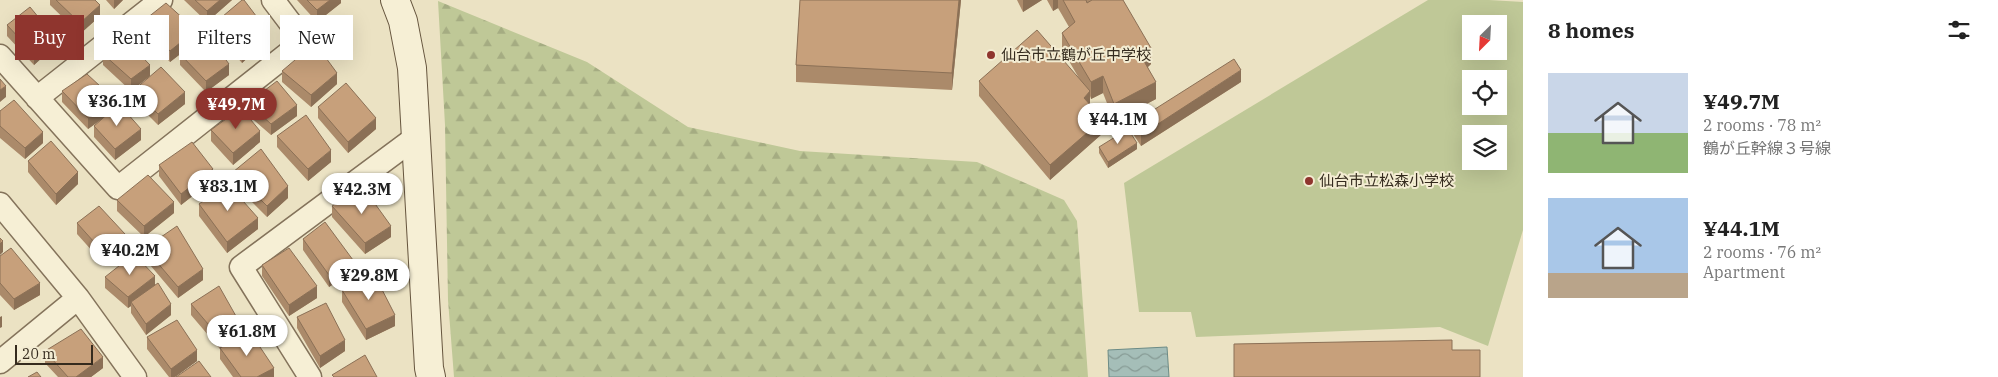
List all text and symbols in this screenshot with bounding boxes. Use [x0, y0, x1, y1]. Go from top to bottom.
chip: Buy [15, 15, 84, 60]
chip: Rent [94, 15, 169, 60]
chip: Filters [179, 15, 270, 60]
chip: New [280, 15, 353, 60]
north arrow [1462, 15, 1508, 60]
map controls [1462, 15, 1507, 170]
text: 8 homes [1548, 16, 1634, 44]
icon: filters [1945, 16, 1973, 44]
place label: 仙台市立鶴が丘中学校 [1001, 45, 1151, 64]
marker: 仙台市立鶴が丘中学校 [985, 49, 997, 61]
button: locate [1462, 70, 1507, 115]
pin: ¥36.1M [76, 84, 158, 127]
text: ¥49.7M [1703, 87, 1780, 115]
pin: ¥49.7M [195, 88, 277, 130]
text: ¥36.1M [88, 91, 146, 111]
icon: home [1588, 93, 1648, 153]
text: ¥49.7M [207, 94, 265, 114]
pin: ¥44.1M [1077, 102, 1159, 145]
text: ¥44.1M [1089, 109, 1147, 129]
text: 2 rooms · 78 m² [1703, 115, 1821, 135]
button: layers [1462, 125, 1507, 170]
text: 鶴が丘幹線３号線 [1703, 138, 1831, 158]
pin: ¥83.1M [187, 170, 269, 212]
place label: 仙台市立松森小学校 [1319, 171, 1454, 190]
pin: ¥42.3M [321, 172, 403, 215]
marker: 仙台市立松森小学校 [1303, 175, 1315, 187]
text: ¥83.1M [199, 176, 257, 196]
text: ¥42.3M [333, 179, 391, 199]
text: ¥44.1M [1703, 214, 1780, 242]
icon: home [1588, 218, 1648, 278]
pin: ¥40.2M [89, 234, 171, 276]
text: ¥40.2M [101, 240, 159, 260]
text: 2 rooms · 76 m² [1703, 242, 1821, 262]
pin: ¥29.8M [328, 258, 410, 301]
text: Apartment [1703, 262, 1785, 282]
text: ¥29.8M [340, 265, 398, 285]
pin: ¥61.8M [206, 314, 288, 357]
text: ¥61.8M [218, 321, 276, 341]
scale bar [15, 342, 92, 365]
text: 20 m [22, 345, 55, 363]

